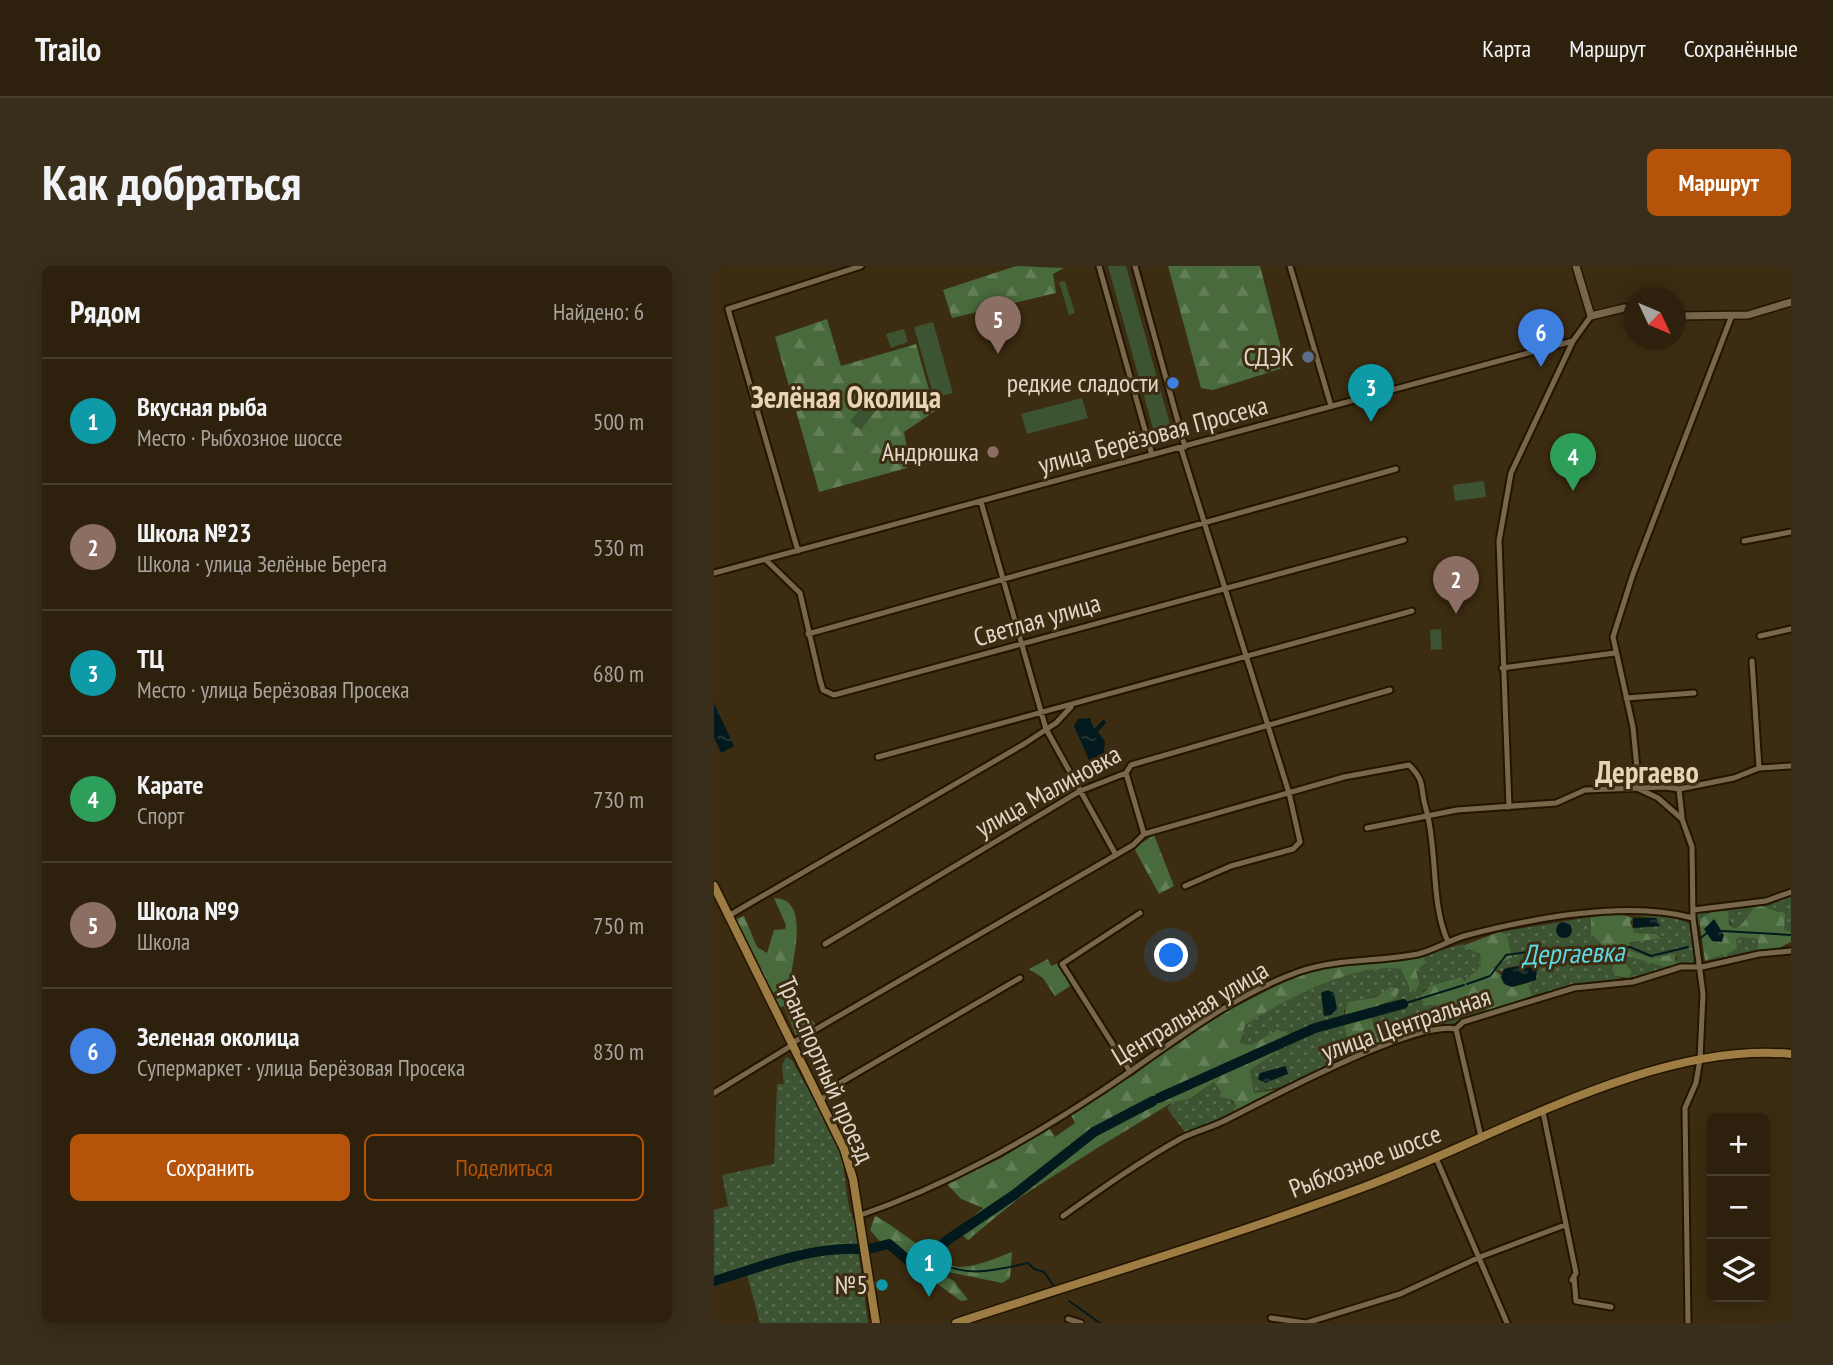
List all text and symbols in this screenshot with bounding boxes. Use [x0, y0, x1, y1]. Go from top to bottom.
text: Trailo [35, 27, 101, 70]
text: Карта [1482, 33, 1531, 64]
text: Маршрут [1569, 33, 1646, 64]
text: Сохранённые [1684, 33, 1798, 64]
button: Маршрут [1647, 149, 1791, 216]
text: Как добраться [42, 150, 301, 214]
north arrow [1623, 287, 1686, 350]
text: Рядом [70, 292, 141, 331]
pin: 5 [975, 296, 1021, 354]
text: Найдено: 6 [553, 297, 644, 326]
pin: 6 [1518, 309, 1564, 367]
place label: СДЭК [1244, 340, 1294, 373]
marker: СДЭК [1300, 349, 1316, 365]
pin: 3 [1348, 364, 1394, 422]
place label: редкие сладости [1007, 366, 1159, 399]
marker: редкие сладости [1165, 375, 1181, 391]
district label: Зелёная Околица [751, 377, 941, 416]
street label: улица Берёзовая Просека [1035, 388, 1271, 481]
text: Вкусная рыба [137, 390, 267, 423]
text: 1 [88, 407, 99, 436]
text: 500 m [593, 407, 644, 436]
text: Место · Рыбхозное шоссе [137, 423, 342, 452]
pin: 4 [1550, 433, 1596, 491]
place label: Андрюшка [882, 435, 979, 468]
marker: Андрюшка [985, 444, 1001, 460]
text: Школа №23 [137, 516, 252, 549]
text: 2 [88, 533, 99, 562]
text: 530 m [593, 533, 644, 562]
text: Школа · улица Зелёные Берега [137, 549, 387, 578]
pin: 2 [1433, 556, 1479, 614]
street label: Светлая улица [969, 586, 1104, 653]
text: ТЦ [137, 642, 164, 675]
text: 3 [88, 659, 99, 688]
text: 680 m [593, 659, 644, 688]
text: Место · улица Берёзовая Просека [137, 675, 409, 704]
street label: улица Малиновка [969, 737, 1126, 844]
district label: Дергаево [1595, 752, 1699, 791]
text: Карате [137, 768, 204, 801]
text: 4 [88, 785, 99, 814]
text: 730 m [593, 785, 644, 814]
text: Спорт [137, 801, 184, 830]
text: Школа №9 [137, 894, 239, 927]
text: 5 [88, 911, 99, 940]
text: 750 m [593, 911, 644, 940]
text: Школа [137, 927, 190, 956]
water label: Дергаевка [1520, 932, 1627, 973]
your location [1154, 938, 1188, 972]
street label: Центральная улица [1105, 953, 1274, 1072]
street label: Транспортный проезд [771, 972, 882, 1168]
street label: улица Центральная [1317, 979, 1495, 1068]
text: Зеленая околица [137, 1020, 299, 1053]
text: 6 [88, 1037, 99, 1066]
text: 830 m [593, 1037, 644, 1066]
text: Супермаркет · улица Берёзовая Просека [137, 1053, 465, 1082]
map controls [1707, 1113, 1770, 1302]
button: + [1707, 1113, 1770, 1176]
street label: Рыбхозное шоссе [1284, 1116, 1446, 1205]
button: Сохранить [70, 1134, 350, 1201]
button: Поделиться [364, 1134, 644, 1201]
button: − [1707, 1176, 1770, 1239]
pin: 1 [906, 1239, 952, 1297]
button: layers [1707, 1239, 1770, 1302]
place label: №5 [835, 1268, 868, 1301]
marker: №5 [874, 1277, 890, 1293]

